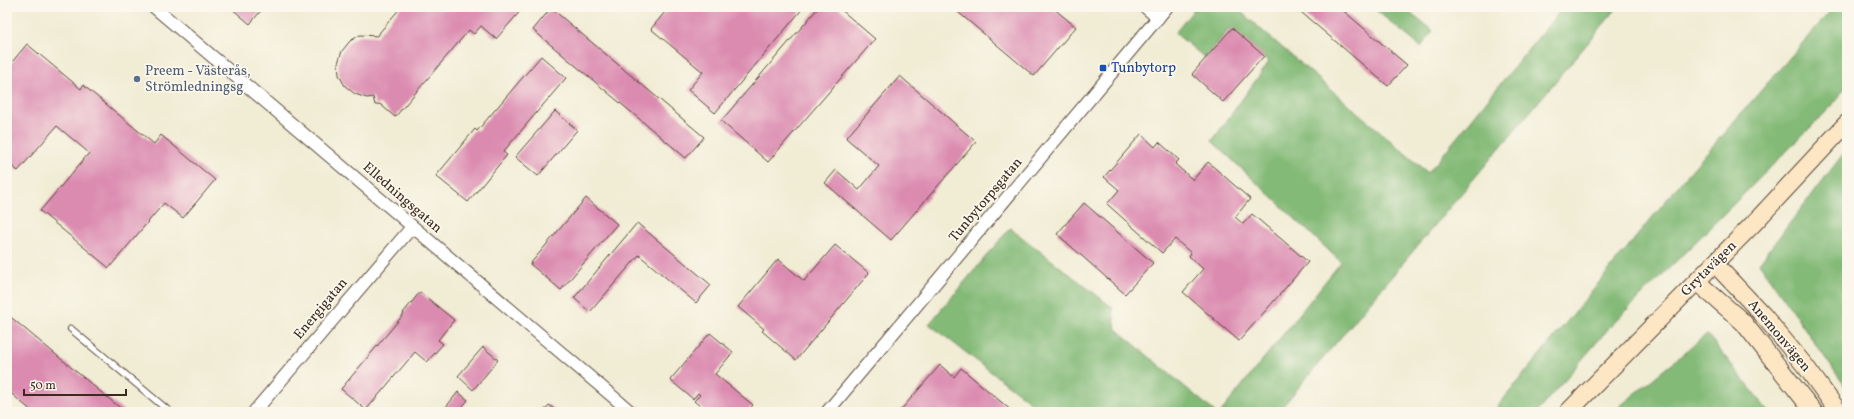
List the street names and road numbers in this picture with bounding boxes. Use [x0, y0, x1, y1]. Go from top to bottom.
street label: Tunbytorpsgatan [945, 154, 1027, 246]
street label: Elledningsgatan [358, 158, 446, 238]
street label: Grytavägen [1677, 237, 1741, 301]
street label: Energigatan [290, 274, 352, 344]
street label: Anemonvägen [1743, 296, 1815, 376]

